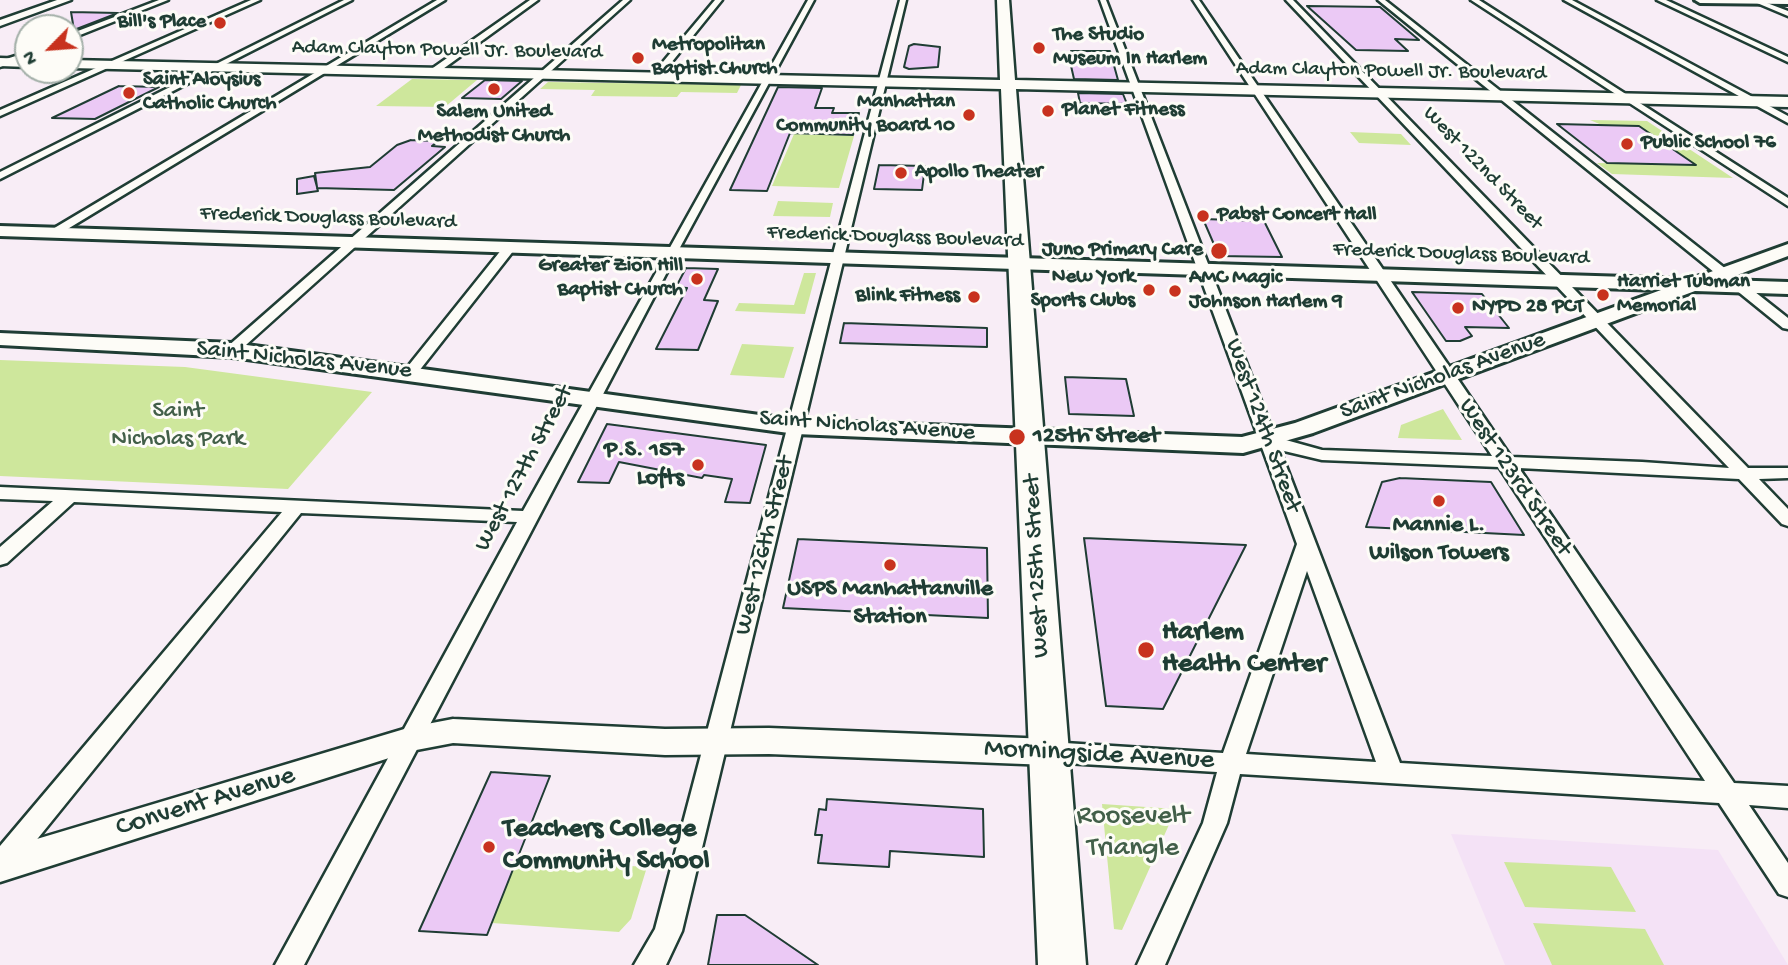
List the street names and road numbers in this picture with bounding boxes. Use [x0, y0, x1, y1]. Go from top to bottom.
street label: Adam Clayton Powell Jr. Boulevard [292, 36, 602, 66]
street label: Adam Clayton Powell Jr. Boulevard [1236, 57, 1546, 87]
street label: West 122nd Street [1417, 102, 1547, 236]
street label: Frederick Douglass Boulevard [199, 202, 457, 236]
street label: Frederick Douglass Boulevard [766, 221, 1024, 255]
street label: Frederick Douglass Boulevard [1332, 238, 1590, 272]
street label: Saint Nicholas Avenue [1336, 326, 1550, 428]
street label: Saint Nicholas Avenue [195, 335, 413, 387]
street label: West 124th Street [1217, 335, 1307, 517]
street label: West 127th Street [469, 381, 581, 557]
street label: West 123rd Street [1451, 394, 1577, 562]
street label: Saint Nicholas Avenue [758, 405, 976, 449]
street label: West 126th Street [730, 454, 802, 638]
street label: West 125th Street [1019, 474, 1057, 658]
street label: Morningside Avenue [983, 733, 1215, 779]
street label: Convent Avenue [112, 760, 300, 846]

